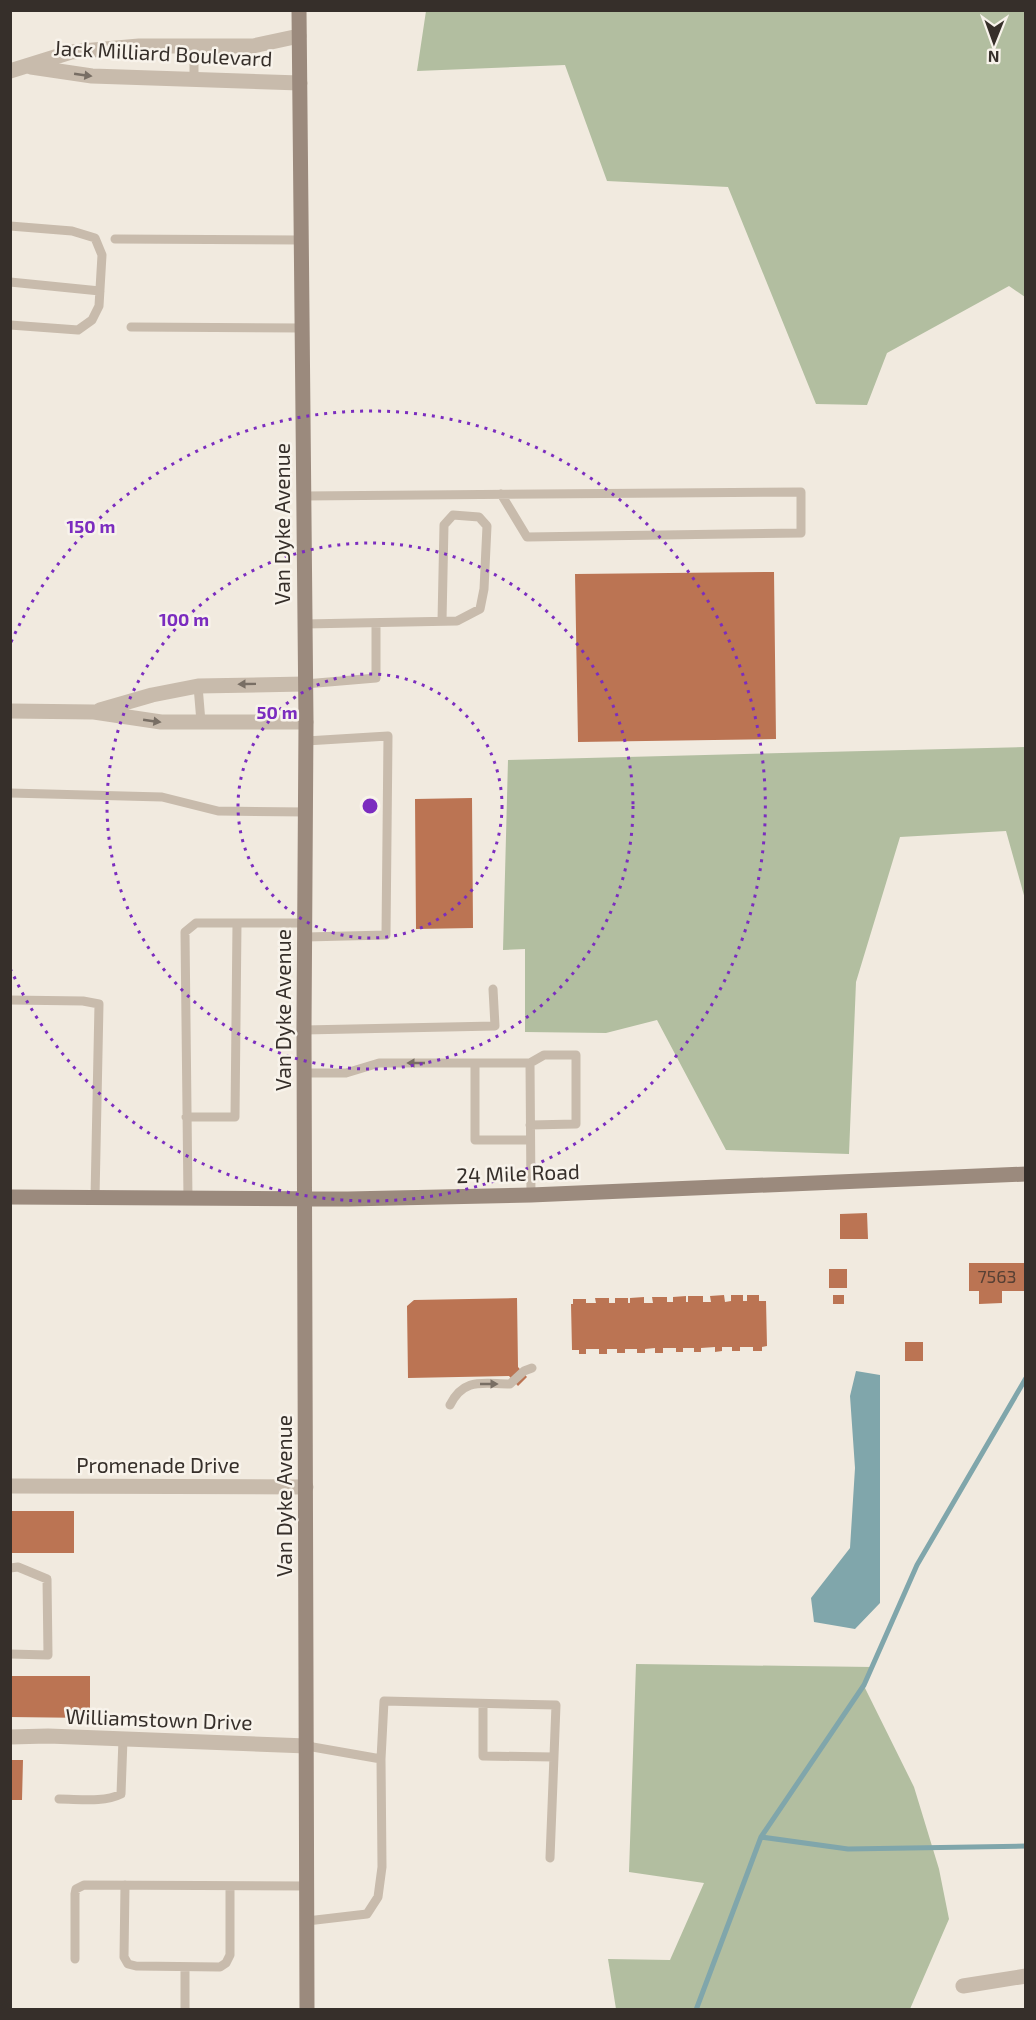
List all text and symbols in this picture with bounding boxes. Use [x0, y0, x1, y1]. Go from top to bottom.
north arrow [964, 12, 1024, 72]
street label: Jack Milliard Boulevard [53, 34, 273, 71]
text: N [988, 48, 1000, 67]
one-way arrow [73, 70, 92, 79]
street label: Van Dyke Avenue [269, 443, 294, 605]
text: 150 m [67, 515, 115, 537]
text: 100 m [159, 608, 209, 630]
one-way arrow [237, 680, 256, 689]
text: 50 m [256, 701, 298, 723]
one-way arrow [143, 716, 162, 725]
centre of rings [360, 796, 380, 816]
street label: Van Dyke Avenue [270, 929, 295, 1091]
one-way arrow [407, 1059, 426, 1068]
street label: 24 Mile Road [456, 1158, 580, 1187]
house number: 7563 [977, 1265, 1017, 1287]
one-way arrow [480, 1379, 499, 1389]
street label: Van Dyke Avenue [271, 1415, 296, 1577]
street label: Promenade Drive [76, 1452, 240, 1477]
street label: Williamstown Drive [65, 1703, 253, 1734]

